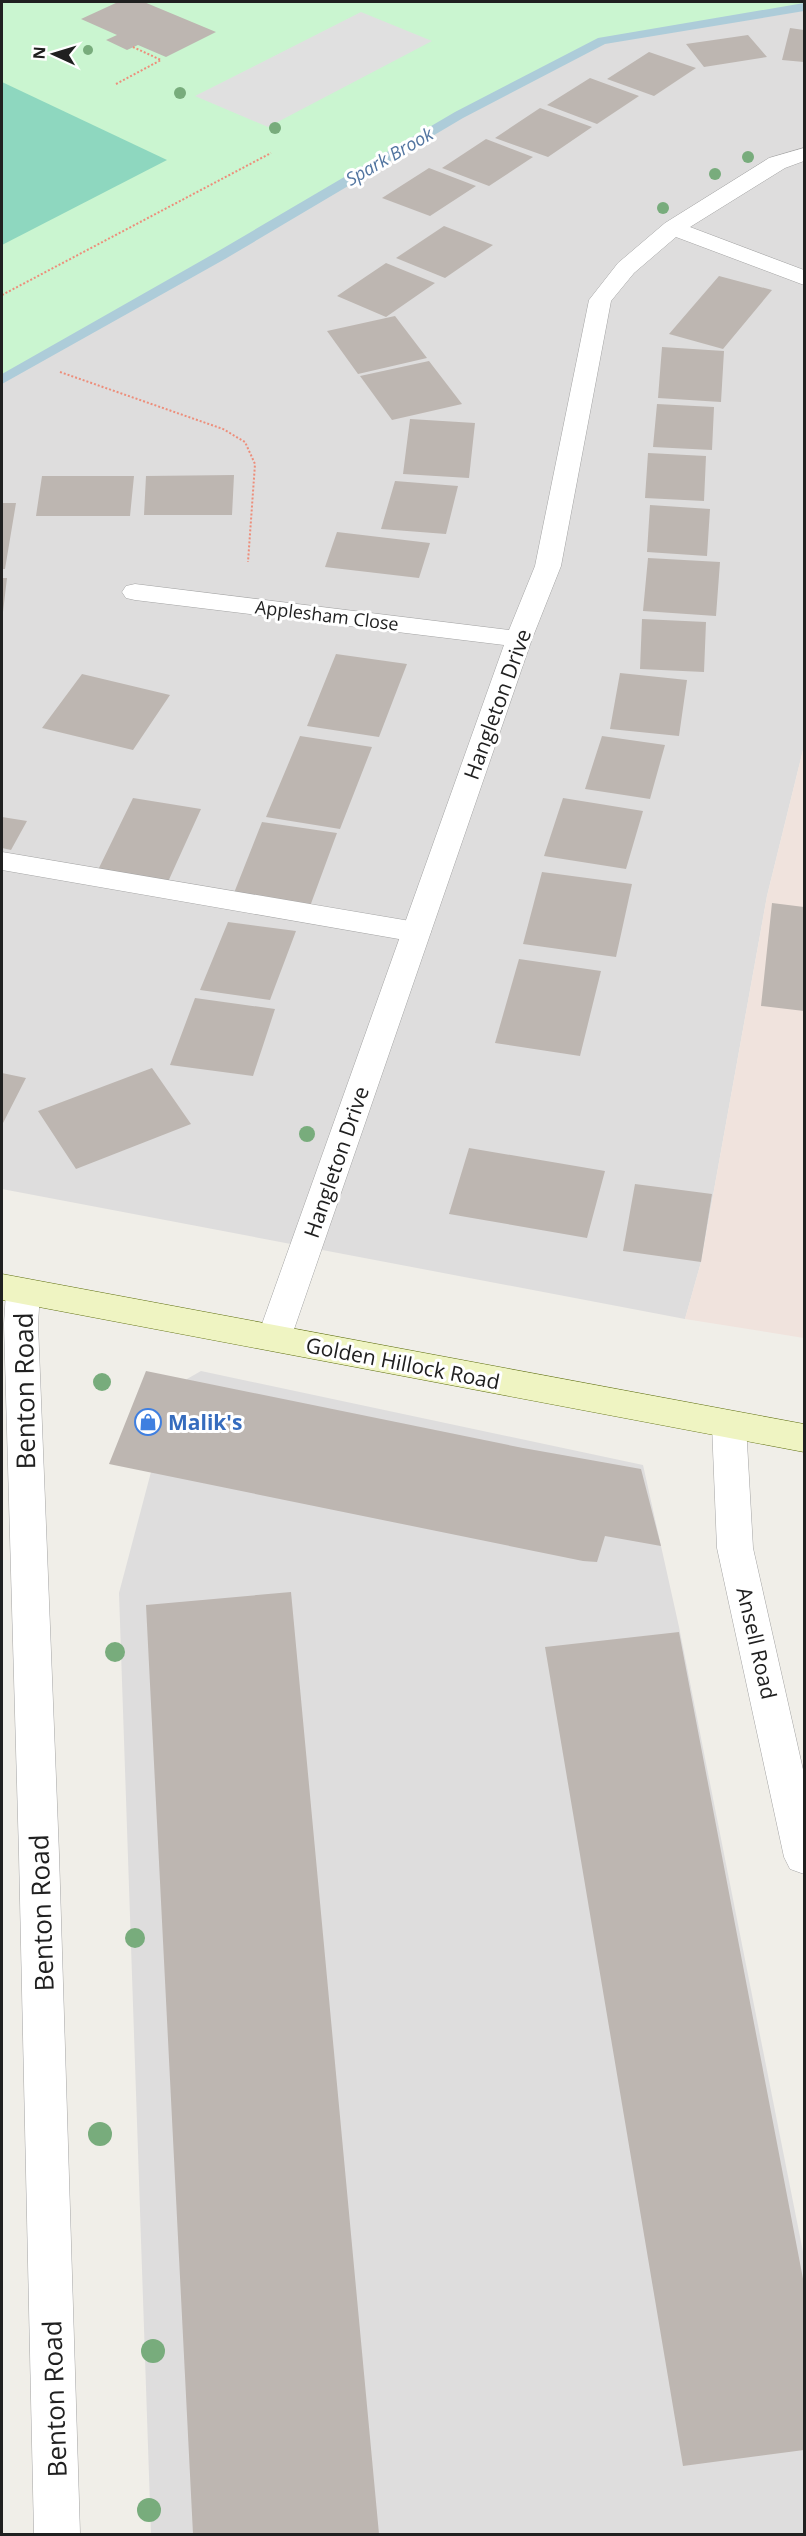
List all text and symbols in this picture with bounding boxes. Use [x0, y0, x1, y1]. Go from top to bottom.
north arrow [24, 24, 84, 84]
text: N [28, 46, 50, 60]
water label: Spark Brook [341, 121, 438, 191]
street label: Applesham Close [254, 594, 400, 636]
street label: Hangleton Drive [457, 625, 537, 783]
street label: Hangleton Drive [297, 1083, 375, 1241]
street label: Benton Road [5, 1312, 43, 1470]
street label: Golden Hillock Road [304, 1330, 502, 1396]
shop icon: Malik's [133, 1407, 163, 1437]
place label: Malik's [168, 1408, 242, 1436]
street label: Ansell Road [731, 1584, 783, 1702]
street label: Benton Road [20, 1834, 62, 1992]
street label: Benton Road [33, 2320, 75, 2478]

